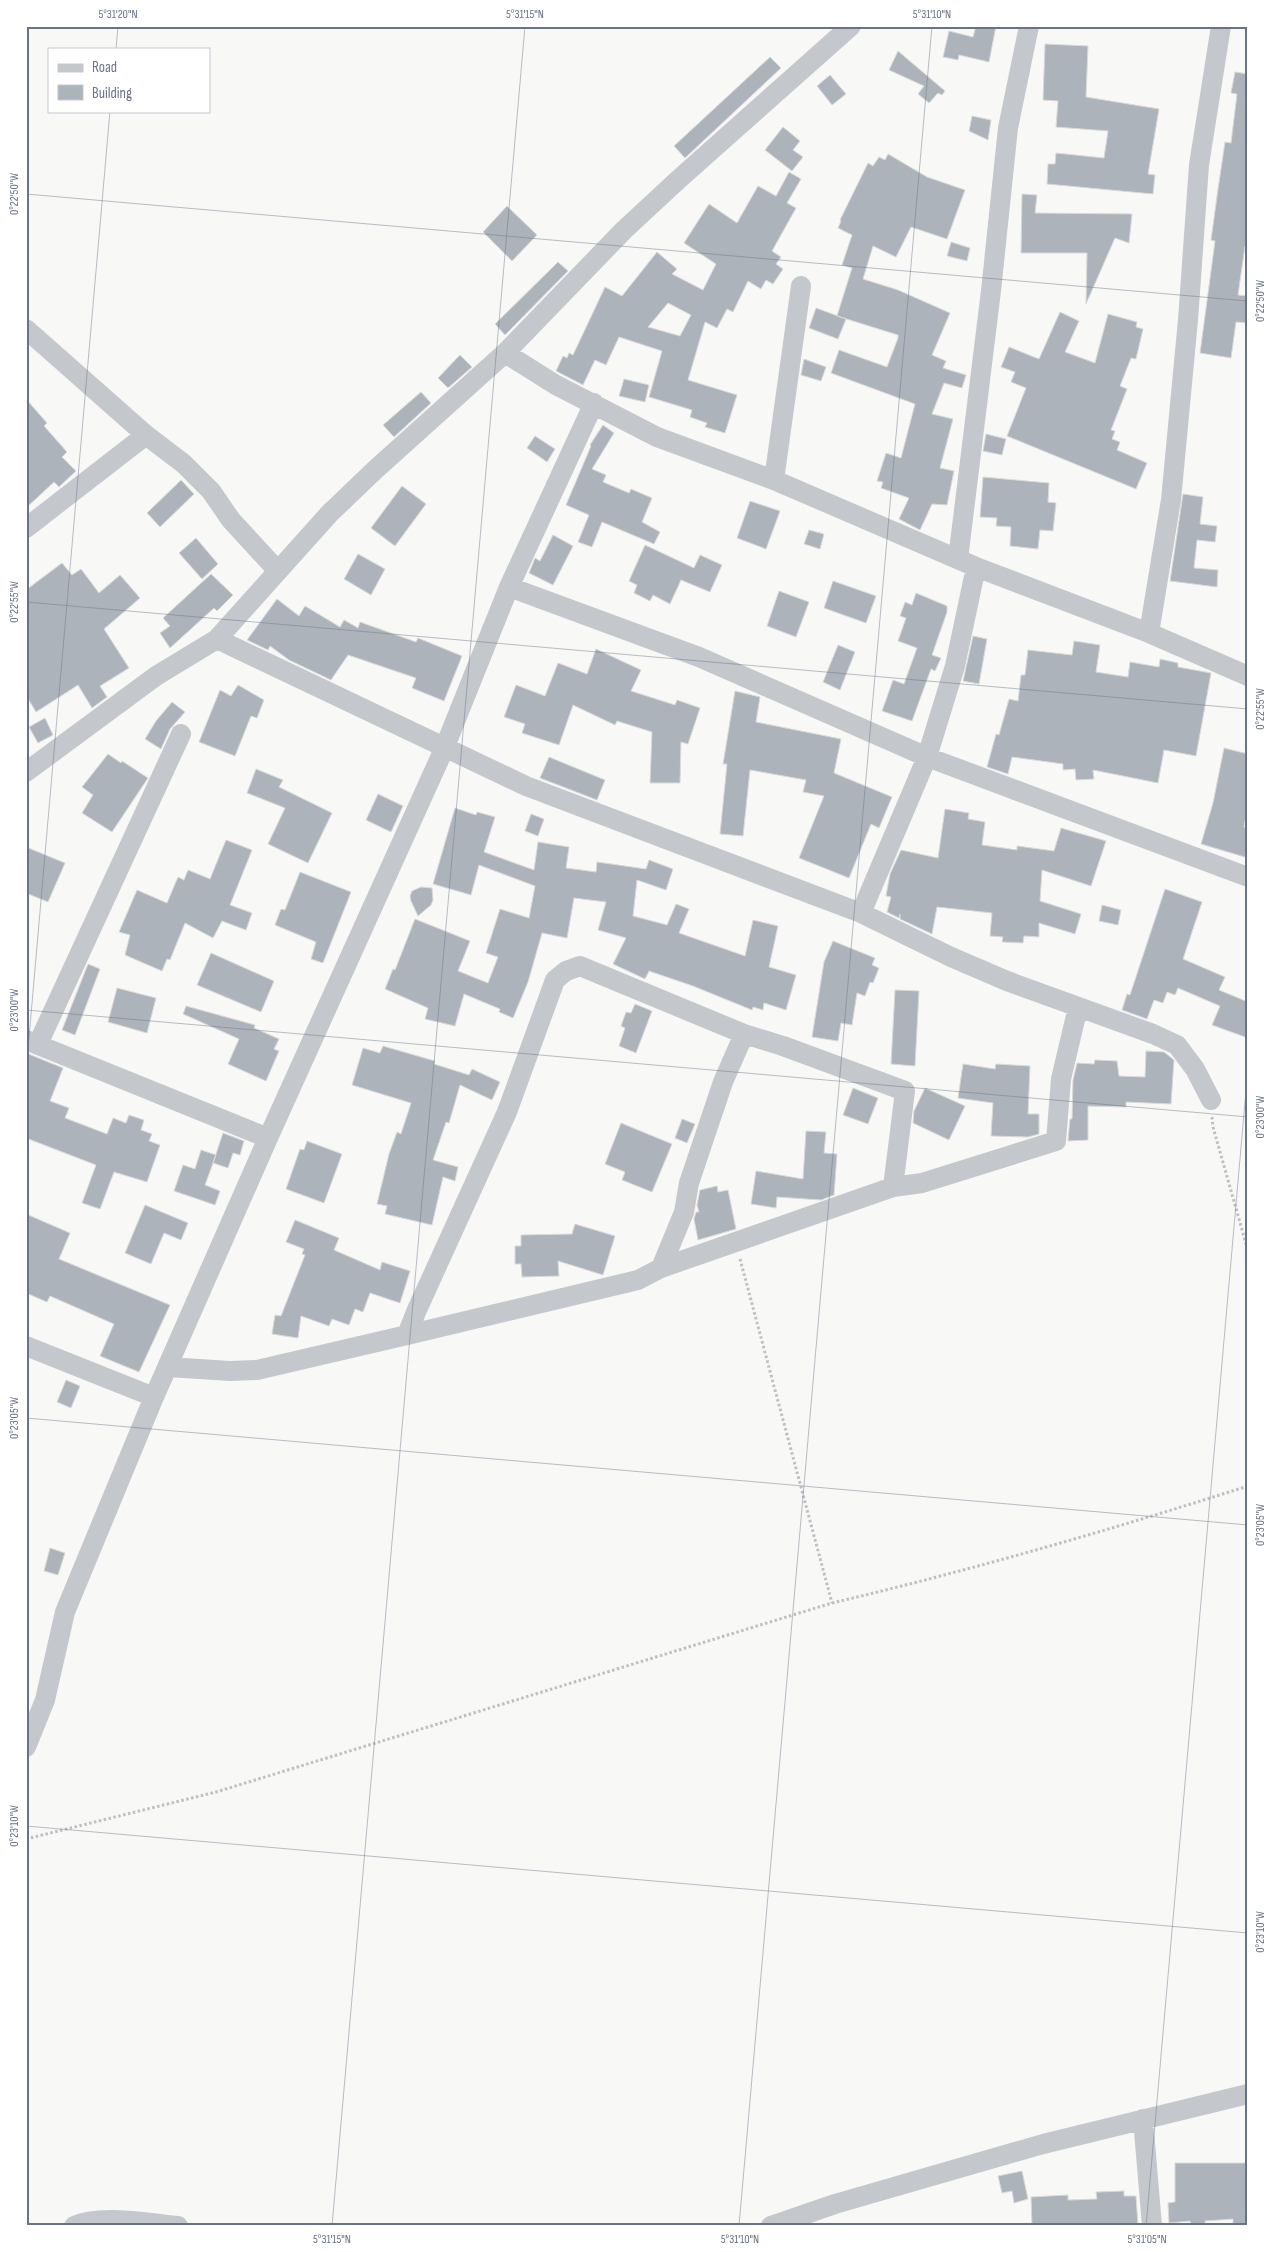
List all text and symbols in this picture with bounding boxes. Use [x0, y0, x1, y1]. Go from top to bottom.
text: 5°31'20"N [98, 7, 138, 22]
text: 5°31'15"N [506, 7, 544, 22]
text: 5°31'10"N [913, 7, 951, 22]
legend [48, 48, 210, 112]
text: Road [92, 58, 117, 77]
text: Building [92, 84, 132, 103]
text: 0°22'50"W [7, 173, 22, 215]
text: 0°22'50"W [1253, 280, 1268, 322]
text: 0°22'55"W [7, 581, 22, 623]
text: 0°22'55"W [1253, 688, 1268, 730]
text: 0°23'00"W [7, 988, 22, 1031]
text: 0°23'00"W [1253, 1095, 1268, 1138]
text: 0°23'05"W [7, 1397, 22, 1439]
text: 0°23'05"W [1253, 1504, 1268, 1546]
text: 0°23'10"W [7, 1805, 22, 1847]
text: 0°23'10"W [1253, 1911, 1268, 1953]
text: 5°31'15"N [313, 2232, 351, 2247]
text: 5°31'10"N [721, 2232, 759, 2247]
text: 5°31'05"N [1127, 2232, 1167, 2247]

